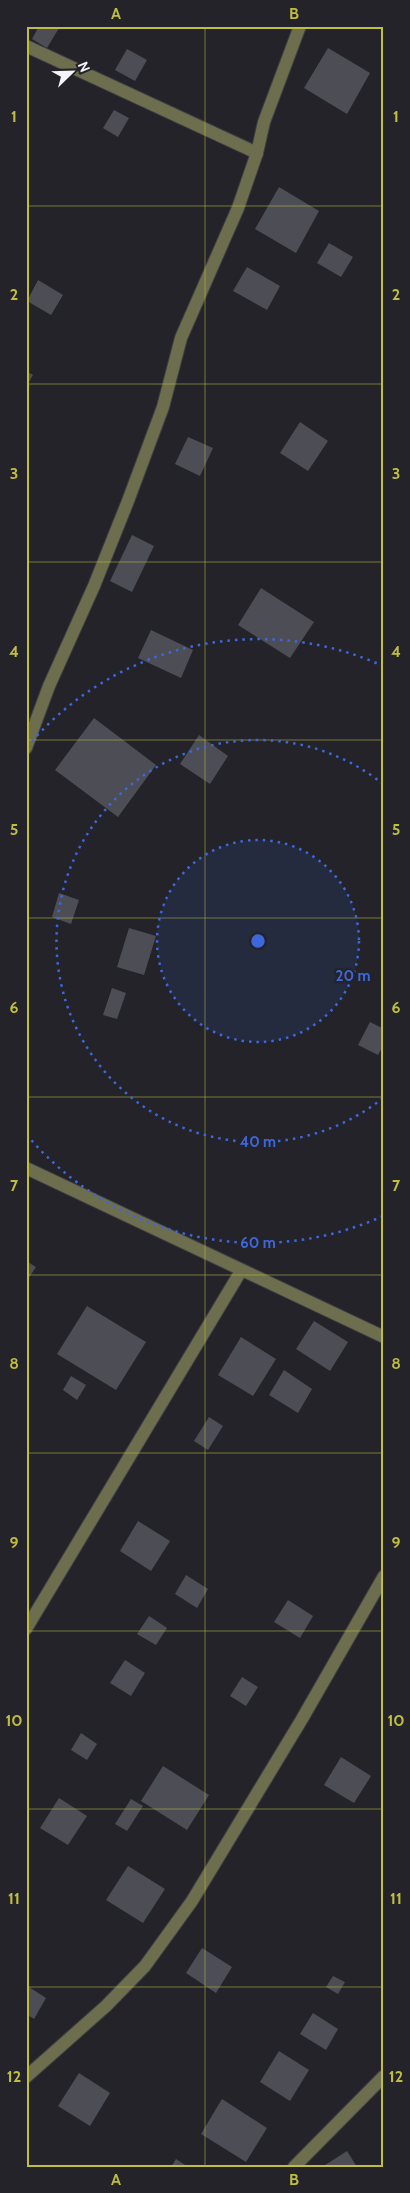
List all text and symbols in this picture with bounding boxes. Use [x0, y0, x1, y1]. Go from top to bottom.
text: A [111, 4, 121, 23]
text: B [289, 4, 299, 23]
north arrow [48, 48, 98, 98]
text: N [74, 59, 94, 75]
text: 1 [11, 107, 17, 126]
text: 1 [393, 107, 399, 126]
text: 2 [10, 285, 18, 304]
text: 2 [392, 285, 400, 304]
text: 3 [10, 464, 18, 483]
text: 3 [392, 464, 400, 483]
text: 4 [9, 642, 19, 661]
text: 4 [391, 642, 401, 661]
text: 5 [10, 820, 18, 839]
text: 5 [392, 820, 400, 839]
centre of rings [249, 932, 267, 950]
text: 20 m [336, 967, 370, 985]
text: 6 [10, 998, 19, 1017]
text: 6 [392, 998, 401, 1017]
text: 40 m [240, 1133, 276, 1151]
text: 7 [10, 1176, 19, 1195]
text: 7 [392, 1176, 401, 1195]
text: 60 m [240, 1234, 276, 1252]
text: 8 [9, 1354, 19, 1373]
text: 8 [391, 1354, 401, 1373]
text: 9 [10, 1533, 19, 1552]
text: 9 [392, 1533, 401, 1552]
text: 10 [5, 1711, 23, 1730]
text: 10 [387, 1711, 405, 1730]
text: 11 [8, 1889, 20, 1908]
text: 11 [390, 1889, 402, 1908]
text: 12 [7, 2067, 21, 2086]
text: 12 [389, 2067, 403, 2086]
text: A [111, 2170, 121, 2189]
text: B [289, 2170, 299, 2189]

